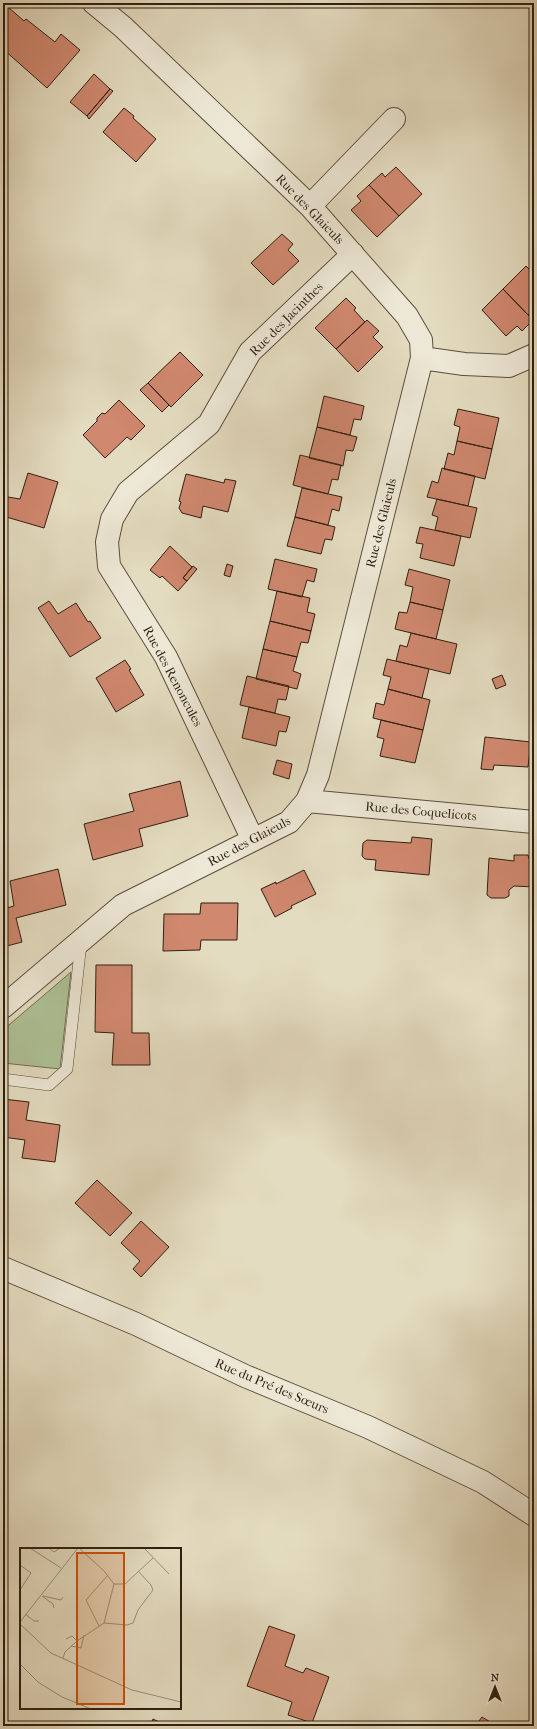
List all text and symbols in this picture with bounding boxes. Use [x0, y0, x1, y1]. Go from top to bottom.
street label: Rue des Glaieuls [273, 171, 347, 247]
street label: Rue des Jacinthes [246, 279, 326, 359]
street label: Rue des Glaieuls [363, 477, 399, 569]
street label: Rue des Renoncules [140, 623, 206, 729]
street label: Rue des Coquelicots [365, 799, 477, 823]
street label: Rue des Glaieuls [205, 813, 293, 869]
street label: Rue du Pré des Sœurs [213, 1355, 331, 1417]
inset map [20, 1548, 181, 1709]
north arrow [475, 1667, 515, 1707]
text: N [491, 1671, 500, 1684]

